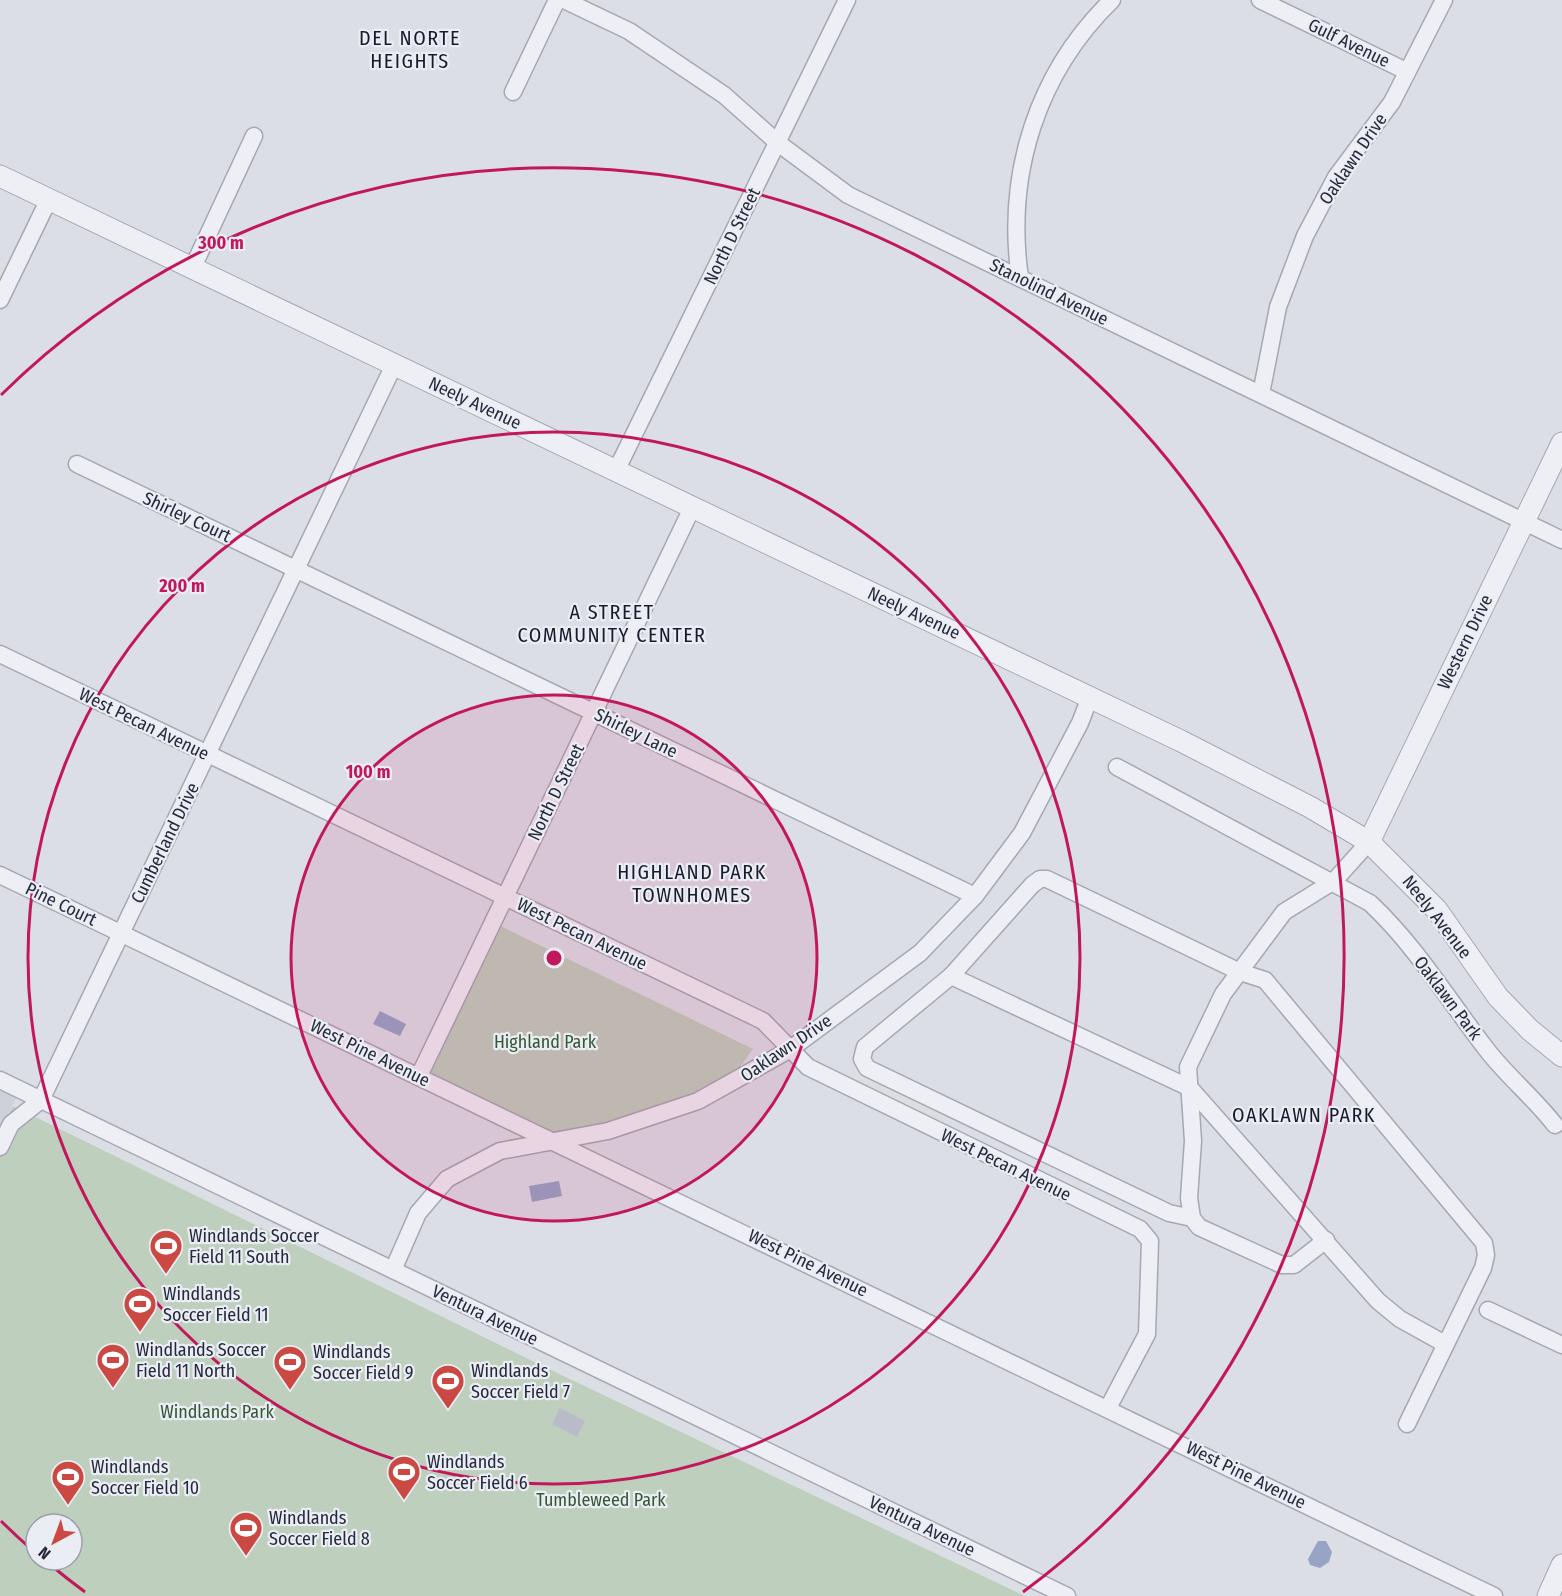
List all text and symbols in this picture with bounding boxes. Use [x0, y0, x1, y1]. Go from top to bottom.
street label: Gulf Avenue [1304, 14, 1394, 72]
district label: DEL NORTE HEIGHTS [359, 26, 461, 73]
street label: Oaklawn Drive [1314, 109, 1392, 209]
street label: North D Street [699, 184, 765, 288]
text: 300 m [197, 232, 244, 254]
street label: Stanolind Avenue [986, 254, 1112, 330]
street label: Neely Avenue [425, 372, 525, 434]
street label: Shirley Court [139, 487, 235, 547]
text: 200 m [158, 575, 205, 597]
street label: Neely Avenue [864, 582, 964, 644]
street label: Western Drive [1433, 591, 1497, 693]
district label: A STREET COMMUNITY CENTER [518, 600, 706, 647]
street label: West Pecan Avenue [75, 683, 213, 765]
street label: Shirley Lane [591, 703, 681, 763]
street label: North D Street [523, 740, 589, 844]
text: 100 m [346, 761, 390, 783]
street label: Cumberland Drive [126, 779, 204, 907]
district label: HIGHLAND PARK TOWNHOMES [617, 860, 767, 907]
street label: Neely Avenue [1398, 871, 1476, 963]
street label: Pine Court [22, 877, 100, 931]
street label: West Pecan Avenue [513, 893, 651, 975]
centre of rings [544, 948, 564, 968]
street label: Oaklawn Park [1409, 952, 1487, 1045]
street label: Oaklawn Drive [736, 1009, 836, 1087]
street label: West Pine Avenue [306, 1014, 434, 1092]
park label: Highland Park [494, 1031, 597, 1053]
district label: OAKLAWN PARK [1232, 1103, 1376, 1127]
street label: West Pecan Avenue [937, 1124, 1075, 1206]
street label: West Pine Avenue [744, 1224, 872, 1302]
place label: Windlands Soccer Field 11 South [189, 1225, 320, 1268]
sports icon: Windlands Soccer Field 11 South [148, 1228, 184, 1275]
street label: Ventura Avenue [428, 1280, 542, 1350]
place label: Windlands Soccer Field 11 [163, 1283, 269, 1326]
sports icon: Windlands Soccer Field 11 [122, 1286, 158, 1333]
place label: Windlands Soccer Field 11 North [136, 1339, 267, 1382]
place label: Windlands Soccer Field 9 [313, 1341, 414, 1384]
sports icon: Windlands Soccer Field 11 North [95, 1342, 131, 1389]
sports icon: Windlands Soccer Field 9 [272, 1344, 308, 1391]
place label: Windlands Soccer Field 7 [471, 1360, 570, 1403]
sports icon: Windlands Soccer Field 7 [430, 1363, 466, 1410]
park label: Windlands Park [160, 1401, 274, 1423]
street label: West Pine Avenue [1182, 1436, 1310, 1514]
place label: Windlands Soccer Field 6 [427, 1451, 528, 1494]
sports icon: Windlands Soccer Field 6 [386, 1454, 422, 1501]
place label: Windlands Soccer Field 10 [91, 1456, 199, 1499]
sports icon: Windlands Soccer Field 10 [50, 1459, 86, 1506]
park label: Tumbleweed Park [536, 1489, 666, 1511]
street label: Ventura Avenue [865, 1491, 979, 1561]
place label: Windlands Soccer Field 8 [269, 1507, 370, 1550]
sports icon: Windlands Soccer Field 8 [228, 1510, 264, 1557]
north arrow [24, 1512, 84, 1572]
text: N [35, 1543, 54, 1563]

